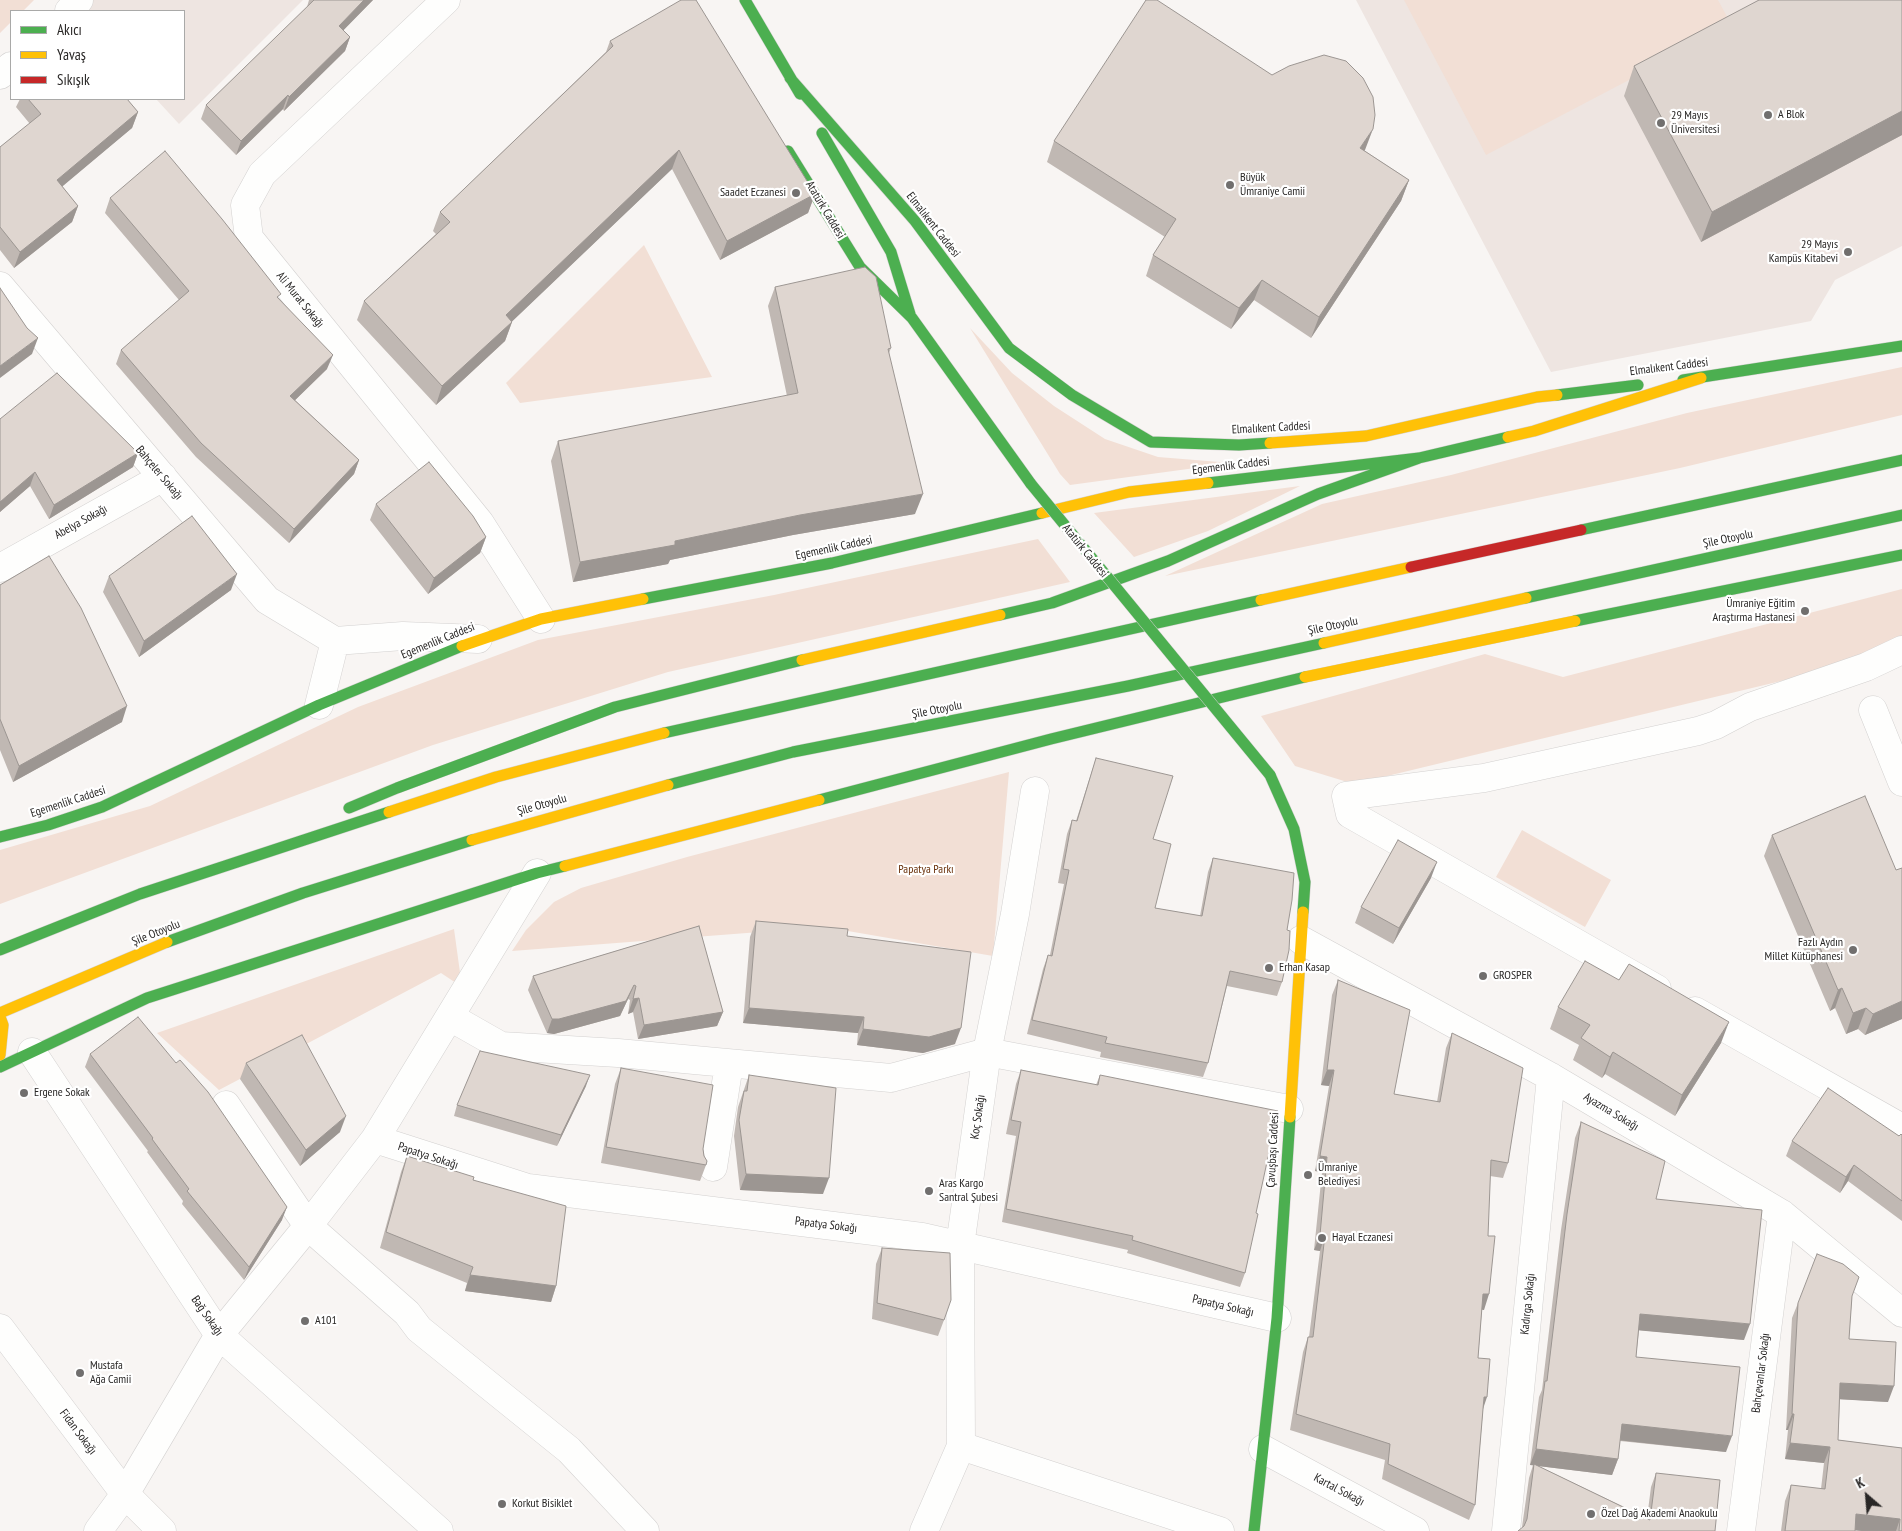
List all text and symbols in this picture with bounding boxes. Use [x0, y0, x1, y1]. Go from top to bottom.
legend [10, 10, 185, 100]
text: Akıcı [57, 20, 82, 39]
text: Yavaş [57, 45, 86, 64]
text: Sıkışık [57, 70, 90, 89]
place label: A Blok [1778, 108, 1805, 122]
place label: 29 Mayıs Üniversitesi [1671, 109, 1720, 137]
marker: A Blok [1762, 109, 1774, 121]
marker: 29 Mayıs Üniversitesi [1655, 117, 1667, 129]
place label: Büyük Ümraniye Camii [1240, 171, 1305, 199]
street label: Atatürk Caddesi [802, 179, 848, 241]
marker: Büyük Ümraniye Camii [1224, 179, 1236, 191]
place label: Saadet Eczanesi [720, 186, 786, 200]
marker: Saadet Eczanesi [790, 187, 802, 199]
street label: Elmalıkent Caddesi [903, 190, 963, 260]
place label: 29 Mayıs Kampüs Kitabevi [1769, 238, 1838, 266]
marker: 29 Mayıs Kampüs Kitabevi [1842, 246, 1854, 258]
street label: Ali Murat Sokağı [273, 269, 327, 331]
street label: Elmalıkent Caddesi [1629, 355, 1709, 379]
street label: Elmalıkent Caddesi [1231, 419, 1311, 437]
street label: Bahçeler Sokağı [132, 443, 186, 503]
street label: Egemenlik Caddesi [1191, 454, 1271, 478]
street label: Abelya Sokağı [52, 502, 110, 542]
street label: Atatürk Caddesi [1059, 521, 1111, 581]
street label: Şile Otoyolu [1702, 527, 1754, 551]
street label: Egemenlik Caddesi [794, 533, 874, 563]
place label: Ümraniye Eğitim Araştırma Hastanesi [1713, 597, 1795, 625]
marker: Ümraniye Eğitim Araştırma Hastanesi [1799, 605, 1811, 617]
street label: Şile Otoyolu [1307, 614, 1359, 638]
street label: Egemenlik Caddesi [399, 620, 477, 662]
street label: Şile Otoyolu [911, 698, 963, 722]
street label: Egemenlik Caddesi [29, 783, 107, 821]
street label: Şile Otoyolu [516, 791, 568, 819]
park label: Papatya Parkı [898, 863, 954, 877]
street label: Şile Otoyolu [130, 917, 182, 949]
place label: Fazlı Aydın Millet Kütüphanesi [1765, 936, 1843, 964]
marker: Fazlı Aydın Millet Kütüphanesi [1847, 944, 1859, 956]
place label: Erhan Kasap [1279, 961, 1330, 975]
marker: Erhan Kasap [1263, 962, 1275, 974]
place label: GROSPER [1493, 969, 1532, 983]
marker: GROSPER [1477, 970, 1489, 982]
place label: Ergene Sokak [34, 1086, 90, 1100]
marker: Ergene Sokak [18, 1087, 30, 1099]
street label: Ayazma Sokağı [1581, 1090, 1641, 1134]
street label: Koç Sokağı [968, 1094, 988, 1140]
street label: Çavuşbaşı Caddesi [1264, 1112, 1282, 1188]
street label: Papatya Sokağı [396, 1139, 460, 1173]
place label: Ümraniye Belediyesi [1318, 1161, 1360, 1189]
marker: Ümraniye Belediyesi [1302, 1169, 1314, 1181]
place label: Aras Kargo Santral Şubesi [939, 1177, 998, 1205]
marker: Aras Kargo Santral Şubesi [923, 1185, 935, 1197]
street label: Papatya Sokağı [794, 1214, 858, 1236]
place label: Hayal Eczanesi [1332, 1231, 1393, 1245]
marker: Hayal Eczanesi [1316, 1232, 1328, 1244]
street label: Kadırga Sokağı [1518, 1273, 1538, 1335]
street label: Papatya Sokağı [1191, 1292, 1255, 1320]
street label: Bağ Sokağı [188, 1293, 226, 1339]
place label: A101 [315, 1314, 337, 1328]
marker: A101 [299, 1315, 311, 1327]
street label: Bahçevanlar Sokağı [1749, 1332, 1773, 1414]
place label: Mustafa Ağa Camii [90, 1359, 131, 1387]
marker: Mustafa Ağa Camii [74, 1367, 86, 1379]
street label: Fidan Sokağı [56, 1407, 100, 1457]
street label: Kartal Sokağı [1311, 1471, 1367, 1509]
north arrow [1842, 1471, 1892, 1521]
text: K [1853, 1473, 1868, 1492]
place label: Korkut Bisiklet [512, 1497, 572, 1511]
marker: Korkut Bisiklet [496, 1498, 508, 1510]
place label: Özel Dağ Akademi Anaokulu [1601, 1507, 1718, 1521]
marker: Özel Dağ Akademi Anaokulu [1585, 1508, 1597, 1520]

